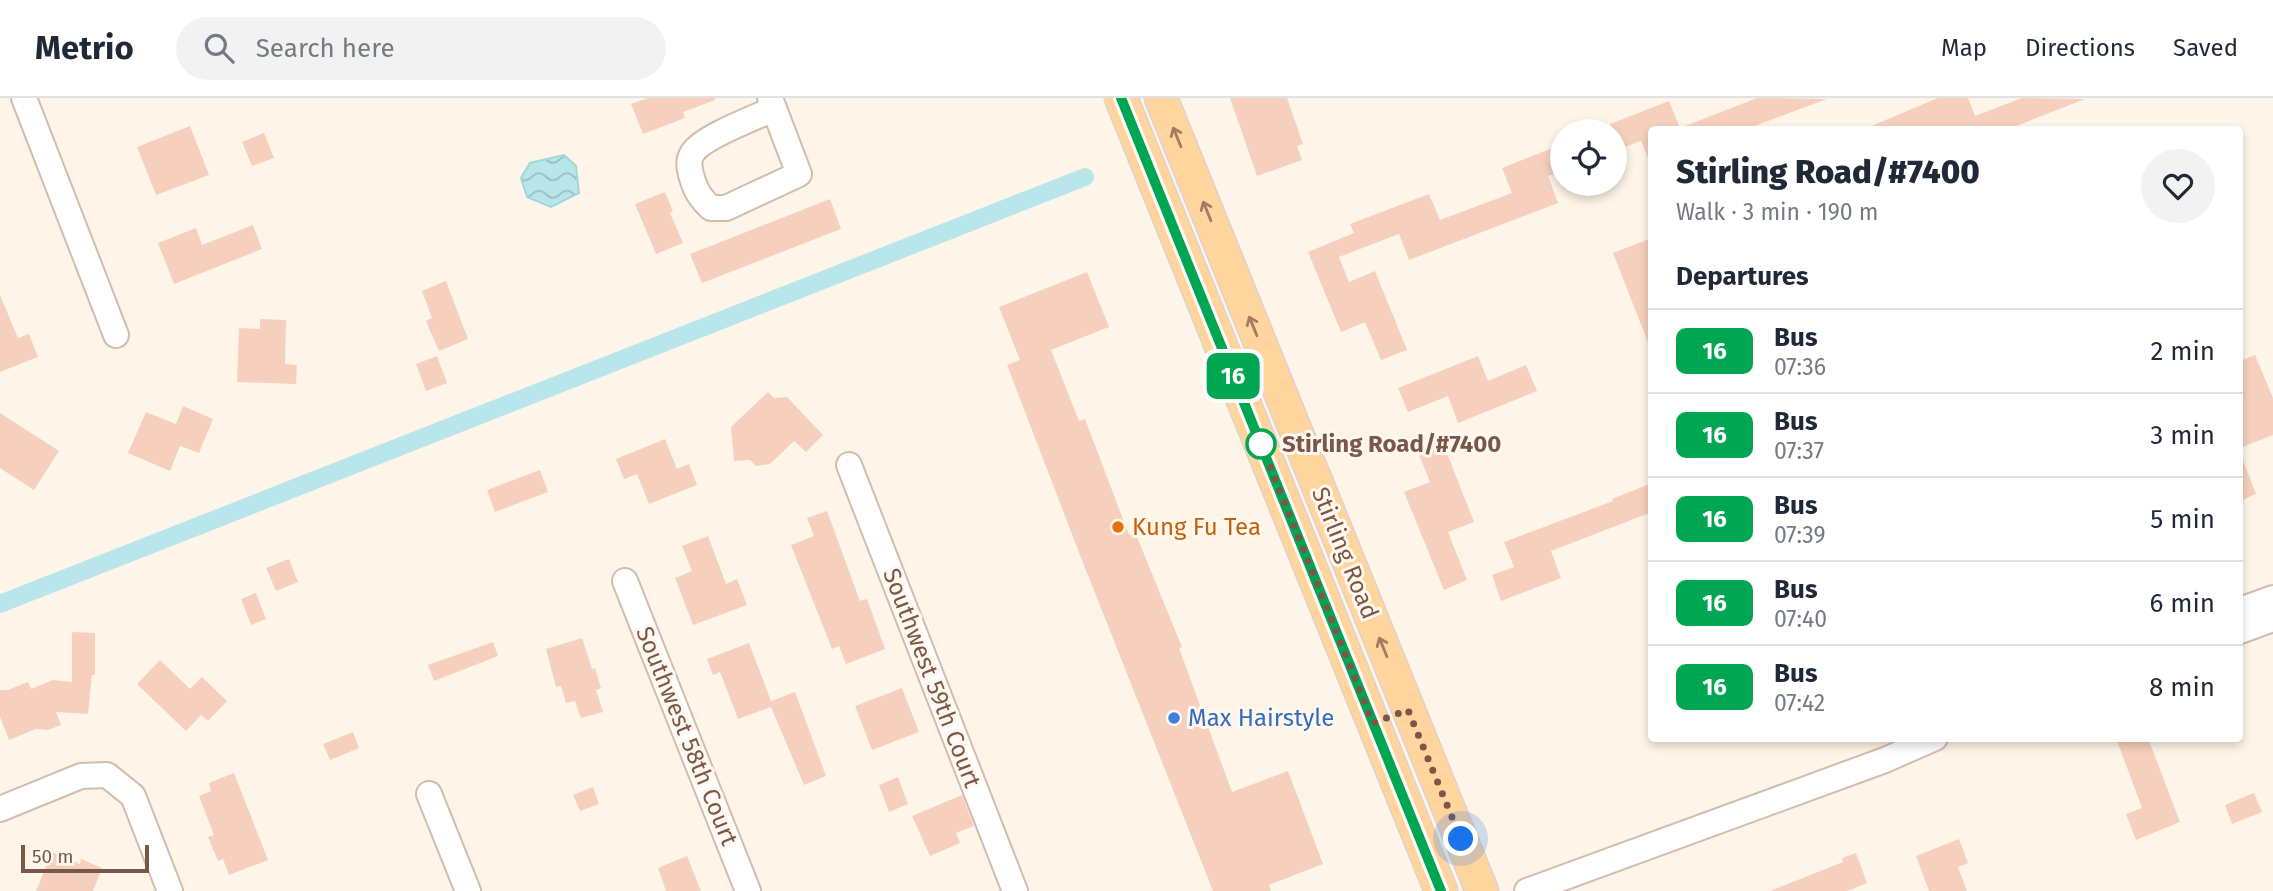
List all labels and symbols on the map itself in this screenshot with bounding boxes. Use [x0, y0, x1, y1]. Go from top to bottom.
one-way arrow [1169, 127, 1182, 149]
one-way arrow [1199, 201, 1212, 223]
one-way arrow [1246, 316, 1259, 338]
line badge: 16 [1202, 353, 1264, 399]
marker: Stirling Road/#7400 [1246, 429, 1276, 459]
place label: Stirling Road/#7400 [1282, 430, 1501, 458]
street label: Stirling Road [1306, 483, 1384, 623]
place label: Kung Fu Tea [1132, 513, 1261, 541]
marker: Kung Fu Tea [1110, 519, 1126, 535]
street label: Southwest 59th Court [877, 564, 987, 792]
street label: Southwest 58th Court [630, 622, 744, 850]
one-way arrow [1375, 637, 1388, 658]
place label: Max Hairstyle [1188, 704, 1334, 732]
marker: Max Hairstyle [1166, 710, 1182, 726]
your location [1443, 821, 1478, 856]
scale bar [21, 842, 149, 874]

